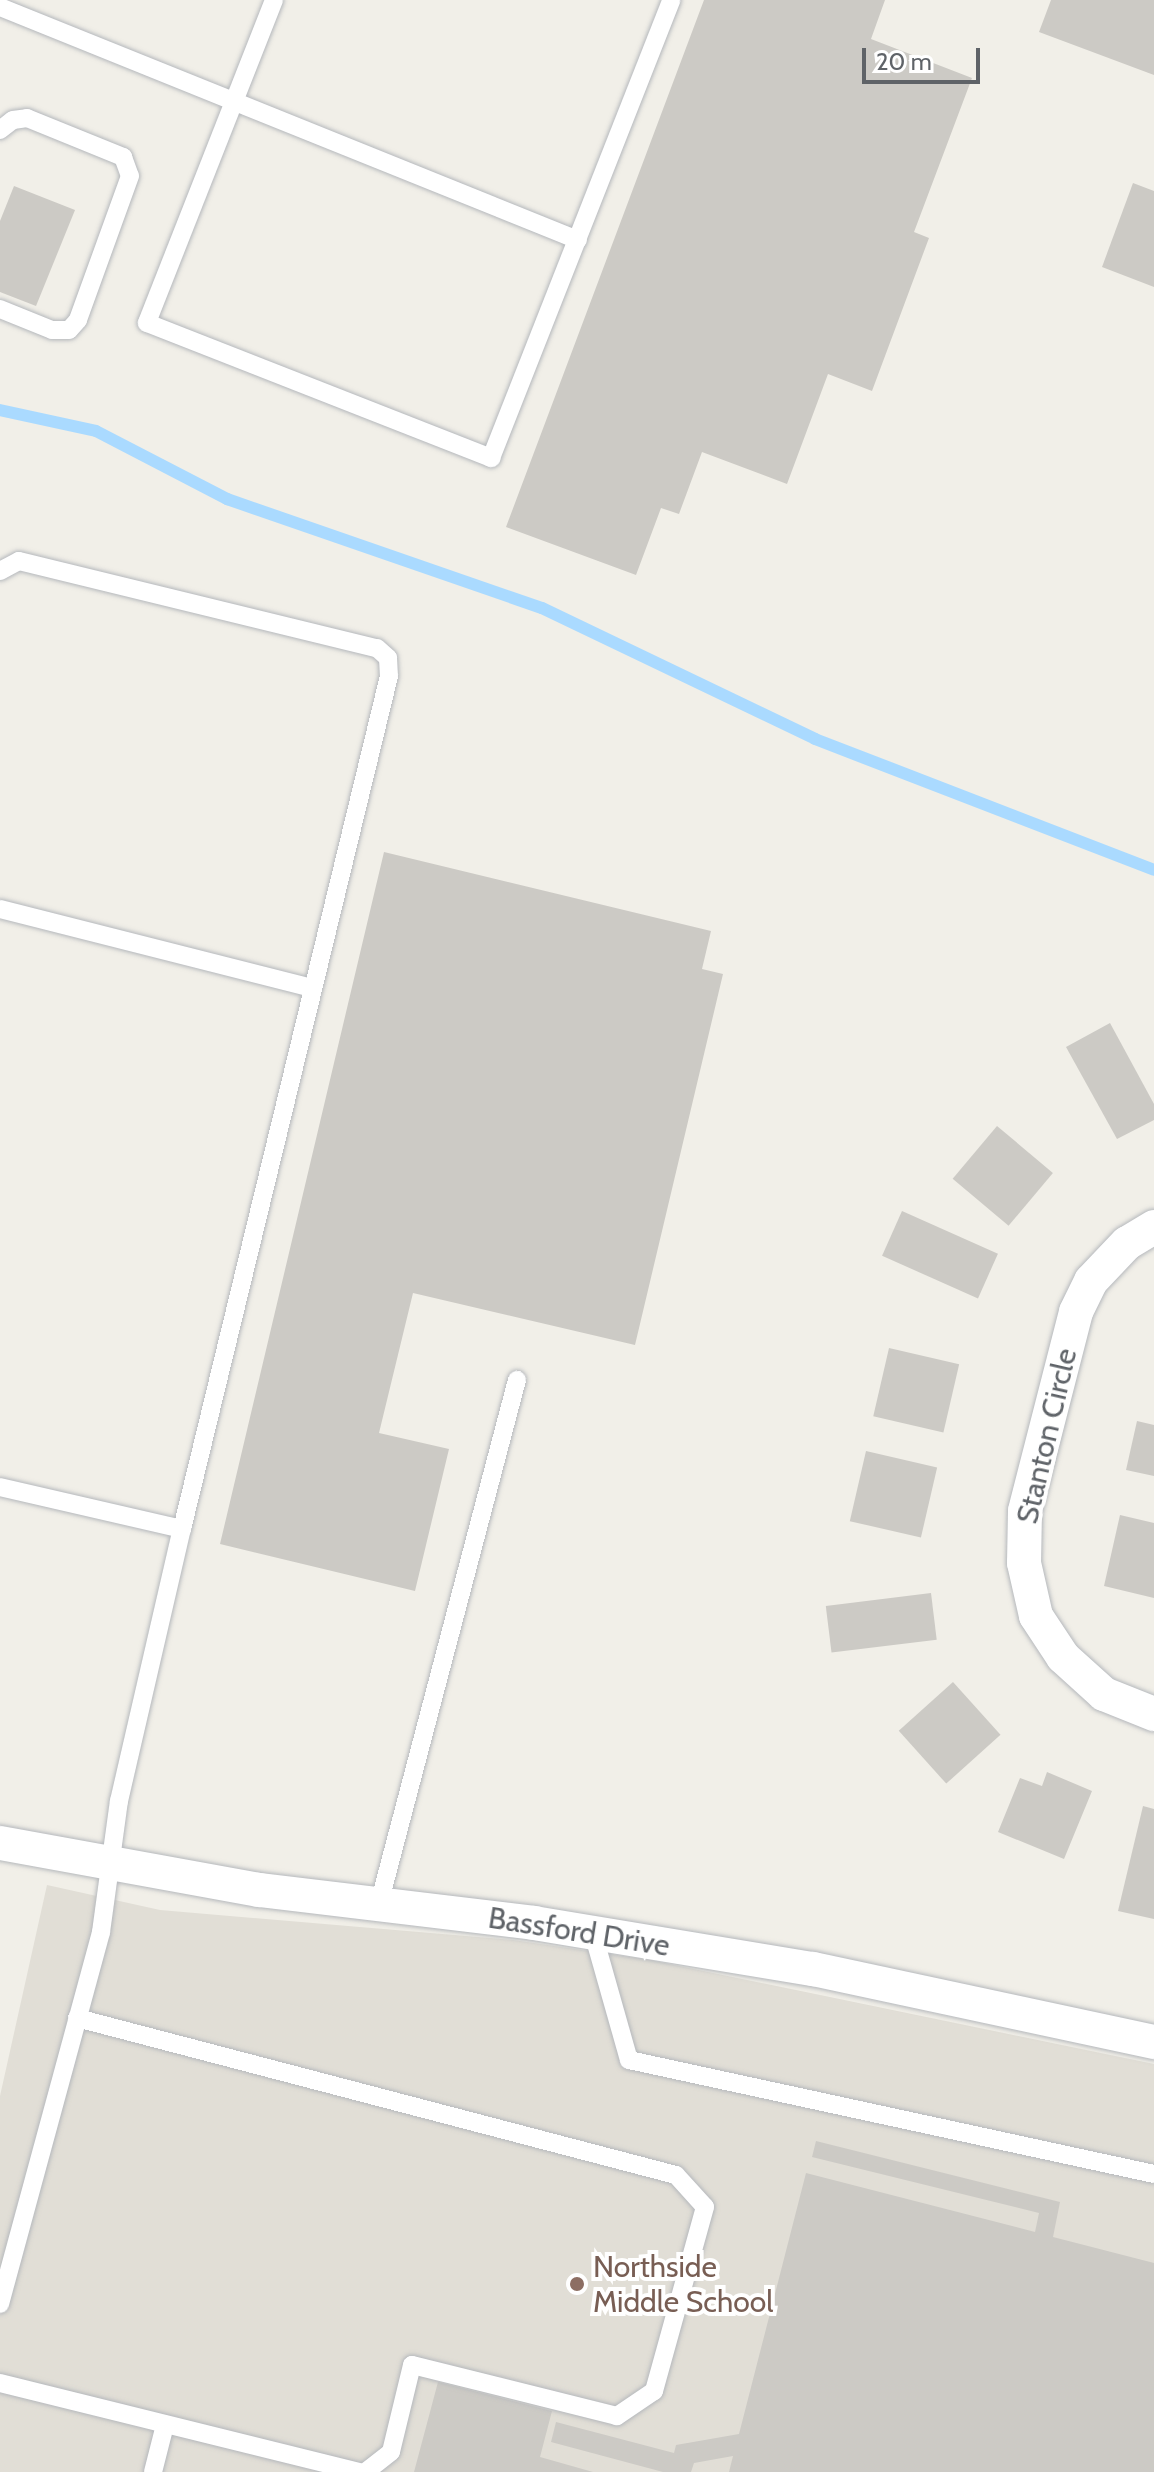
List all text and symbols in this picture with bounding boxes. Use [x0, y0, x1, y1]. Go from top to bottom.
scale bar [866, 32, 984, 82]
text: 20 m [876, 47, 932, 76]
street label: Stanton Circle [1009, 1345, 1085, 1527]
street label: Bassford Drive [486, 1900, 672, 1964]
place label: Northside Middle School [593, 2249, 773, 2320]
marker: Northside Middle School [568, 2275, 586, 2293]

